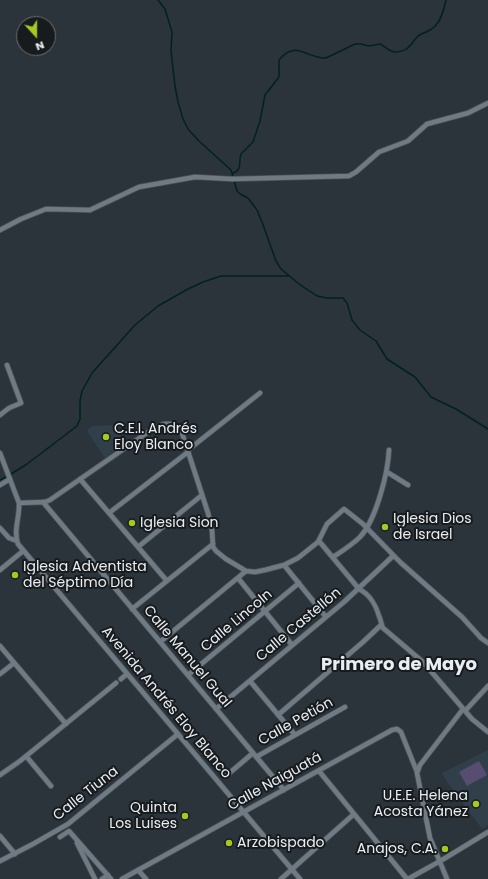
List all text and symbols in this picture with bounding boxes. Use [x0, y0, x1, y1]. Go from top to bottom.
north arrow [16, 16, 56, 56]
text: N [33, 37, 47, 55]
place label: C.E.I. Andrés Eloy Blanco [114, 421, 197, 454]
marker: C.E.I. Andrés Eloy Blanco [101, 432, 111, 442]
place label: Iglesia Dios de Israel [393, 511, 472, 544]
place label: Iglesia Sion [140, 515, 219, 531]
marker: Iglesia Sion [127, 518, 137, 528]
marker: Iglesia Dios de Israel [380, 522, 390, 532]
place label: Iglesia Adventista del Séptimo Día [23, 559, 147, 592]
marker: Iglesia Adventista del Séptimo Día [10, 570, 20, 580]
street label: Calle Castellón [253, 585, 345, 665]
street label: Calle Lincoln [198, 586, 276, 656]
street label: Calle Manuel Gual [140, 603, 234, 711]
street label: Avenida Andrés Eloy Blanco [98, 624, 234, 782]
district label: Primero de Mayo [321, 654, 477, 676]
street label: Calle Petión [256, 695, 336, 749]
street label: Calle Naiguatá [225, 749, 325, 815]
street label: Calle Tiuna [50, 763, 122, 825]
place label: U.E.E. Helena Acosta Yánez [374, 788, 468, 820]
marker: U.E.E. Helena Acosta Yánez [471, 799, 481, 809]
place label: Quinta Los Luises [109, 800, 177, 832]
marker: Quinta Los Luises [180, 811, 190, 821]
place label: Arzobispado [237, 835, 325, 851]
marker: Arzobispado [224, 838, 234, 848]
place label: Anajos, C.A. [357, 841, 437, 857]
marker: Anajos, C.A. [440, 844, 450, 854]

